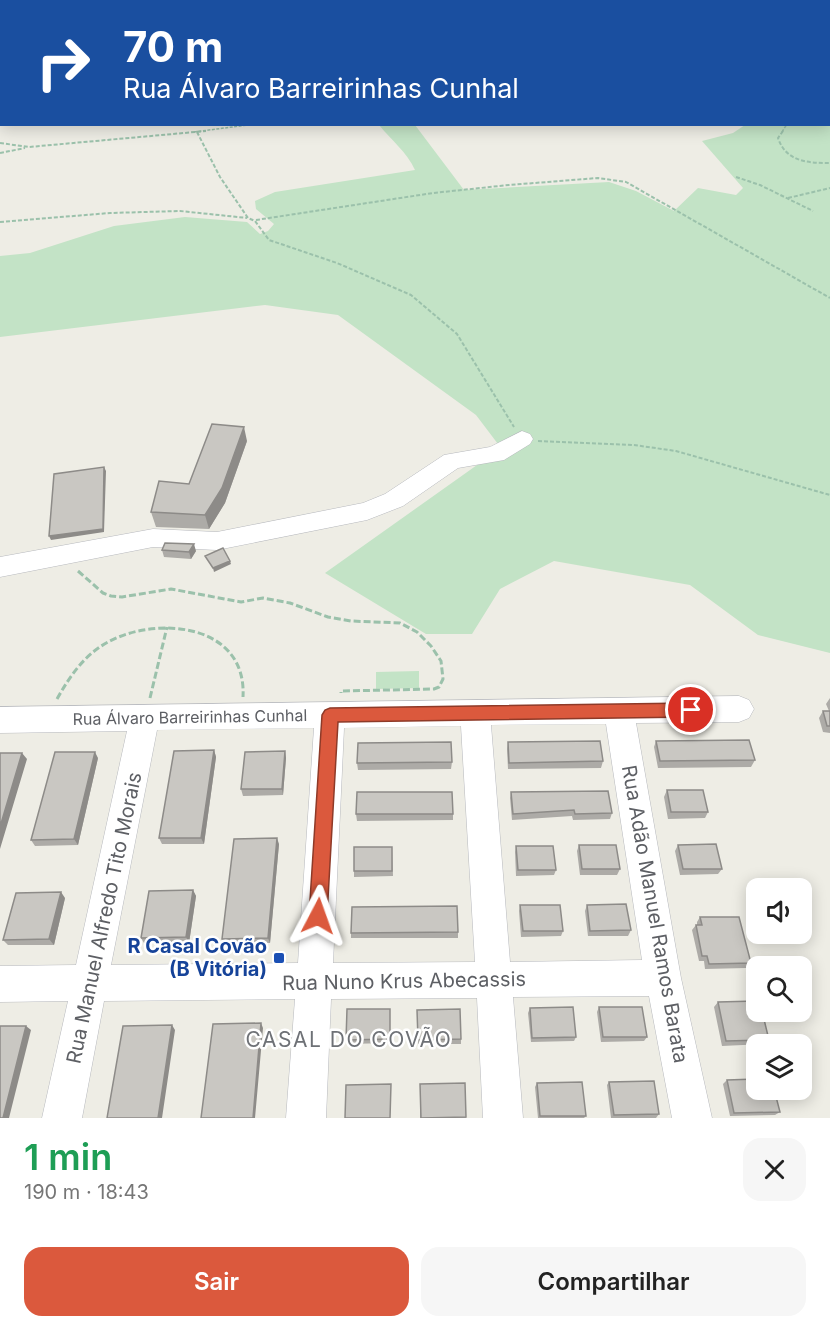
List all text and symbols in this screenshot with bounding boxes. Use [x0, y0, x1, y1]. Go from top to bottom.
text: 70 m [123, 21, 223, 72]
icon: right [24, 24, 102, 102]
text: Rua Álvaro Barreirinhas Cunhal [123, 72, 519, 105]
pin [665, 684, 716, 735]
icon: arrive [674, 693, 707, 726]
street label: Rua Álvaro Barreirinhas Cunhal [73, 705, 307, 729]
street label: Rua Adão Manuel Ramos Barata [617, 763, 693, 1065]
street label: Rua Manuel Alfredo Tito Morais [61, 770, 147, 1066]
map controls [746, 878, 812, 1100]
button: sound [746, 878, 812, 944]
position arrow [286, 884, 350, 948]
place label: R Casal Covão (B Vitória) [127, 934, 267, 981]
marker: R Casal Covão (B Vitória) [272, 951, 286, 965]
button: search [746, 956, 812, 1022]
street label: Rua Nuno Krus Abecassis [282, 967, 526, 995]
district label: CASAL DO COVÃO [246, 1026, 452, 1052]
button: layers [746, 1034, 812, 1100]
text: 1 min [24, 1135, 112, 1179]
button: close [743, 1138, 806, 1201]
text: 190 m · 18:43 [24, 1180, 149, 1204]
button: Sair [24, 1247, 409, 1316]
button: Compartilhar [421, 1247, 806, 1316]

